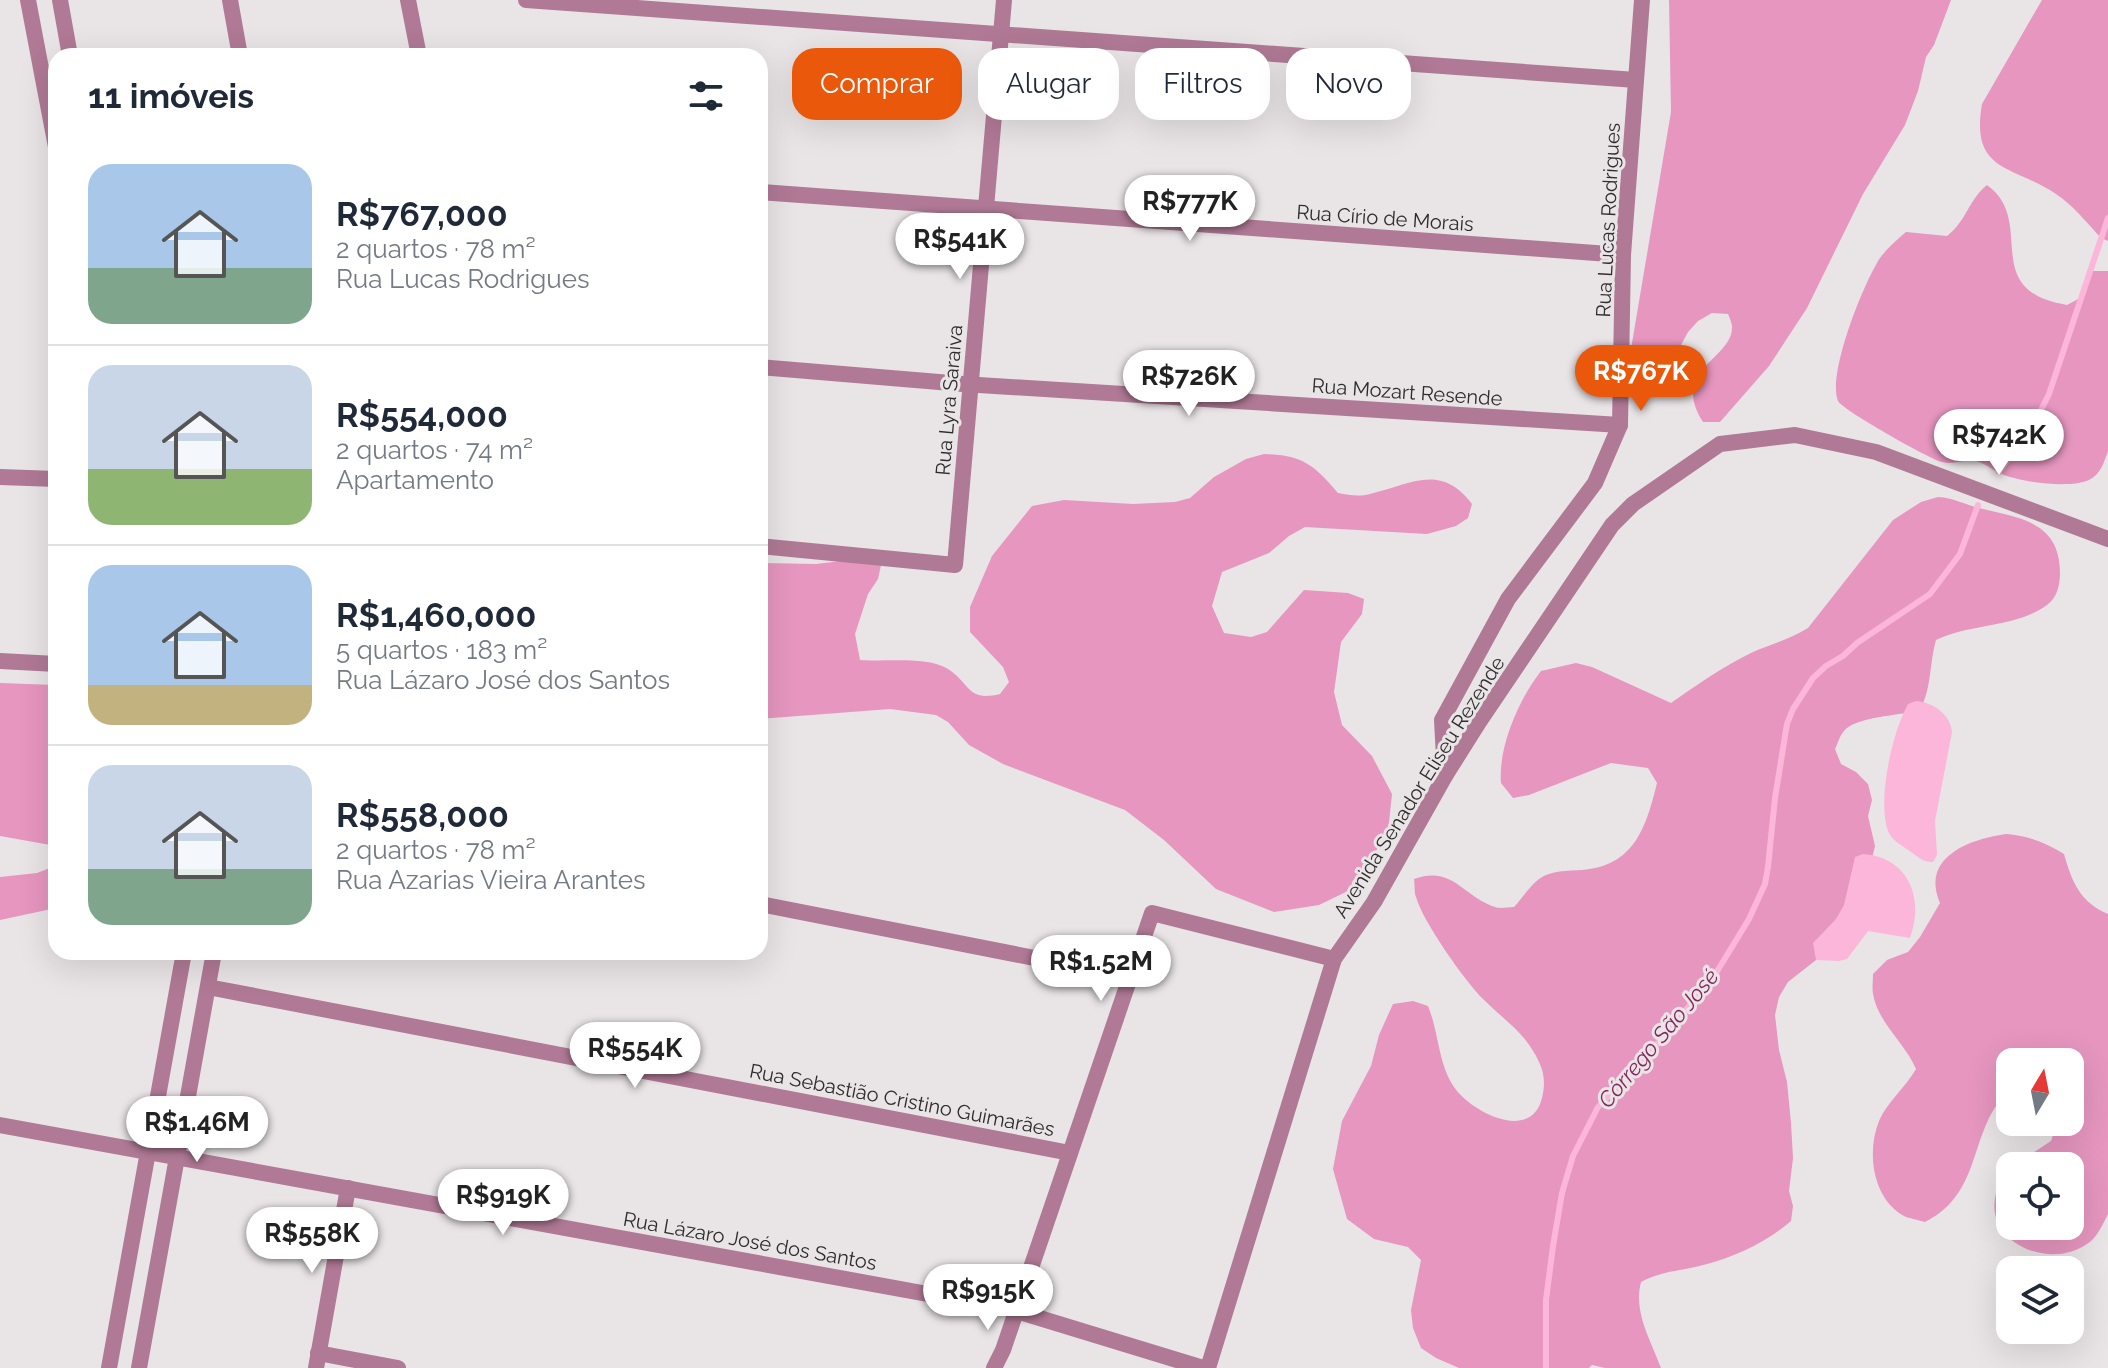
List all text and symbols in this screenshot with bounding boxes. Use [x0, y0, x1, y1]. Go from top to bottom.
chip: Comprar [792, 48, 962, 120]
chip: Alugar [978, 48, 1119, 120]
chip: Filtros [1135, 48, 1270, 120]
chip: Novo [1286, 48, 1411, 120]
icon: filters [684, 74, 728, 118]
text: 11 imóveis [88, 76, 254, 116]
street label: Rua Lucas Rodrigues [1591, 122, 1625, 318]
pin: R$777K [1125, 175, 1255, 243]
text: R$777K [1142, 186, 1238, 216]
text: R$767,000 [336, 194, 508, 234]
icon: home [152, 196, 248, 292]
street label: Rua Círio de Morais [1296, 200, 1474, 236]
pin: R$541K [895, 213, 1025, 281]
text: R$541K [913, 224, 1007, 254]
text: 2 quartos · 78 m² [336, 234, 536, 264]
text: Rua Lucas Rodrigues [336, 264, 590, 294]
street label: Rua Lyra Saraiva [930, 324, 968, 476]
pin: R$767K [1576, 345, 1706, 413]
pin: R$726K [1124, 350, 1254, 418]
text: R$767K [1593, 356, 1689, 386]
text: R$726K [1141, 361, 1237, 391]
street label: Rua Mozart Resende [1311, 373, 1503, 411]
text: R$554,000 [336, 395, 508, 435]
icon: home [152, 397, 248, 493]
pin: R$742K [1934, 409, 2064, 477]
text: R$742K [1952, 420, 2046, 450]
text: 2 quartos · 74 m² [336, 435, 533, 465]
text: Apartamento [336, 465, 494, 495]
text: R$1,460,000 [336, 595, 536, 635]
icon: home [152, 597, 248, 693]
text: 5 quartos · 183 m² [336, 635, 547, 665]
street label: Avenida Senador Eliseu Rezende [1328, 652, 1510, 922]
text: Rua Lázaro José dos Santos [336, 665, 670, 695]
text: R$558,000 [336, 795, 509, 835]
icon: home [152, 797, 248, 893]
text: 2 quartos · 78 m² [336, 835, 536, 865]
text: Rua Azarias Vieira Arantes [336, 865, 646, 895]
pin: R$1.52M [1027, 935, 1175, 1003]
text: R$1.52M [1049, 946, 1153, 976]
water label: Córrego São José [1592, 963, 1724, 1113]
pin: R$554K [570, 1022, 700, 1090]
text: R$554K [588, 1033, 682, 1063]
north arrow [1996, 1048, 2084, 1136]
map controls [1996, 1048, 2084, 1344]
street label: Rua Sebastião Cristino Guimarães [747, 1059, 1057, 1141]
pin: R$1.46M [123, 1096, 271, 1164]
text: R$1.46M [144, 1107, 250, 1137]
button: locate [1996, 1152, 2084, 1240]
pin: R$919K [438, 1169, 568, 1237]
text: R$919K [456, 1180, 550, 1210]
pin: R$558K [247, 1207, 377, 1275]
street label: Rua Lázaro José dos Santos [621, 1207, 879, 1275]
text: R$558K [264, 1218, 360, 1248]
button: layers [1996, 1256, 2084, 1344]
pin: R$915K [923, 1264, 1053, 1332]
text: R$915K [941, 1275, 1035, 1305]

